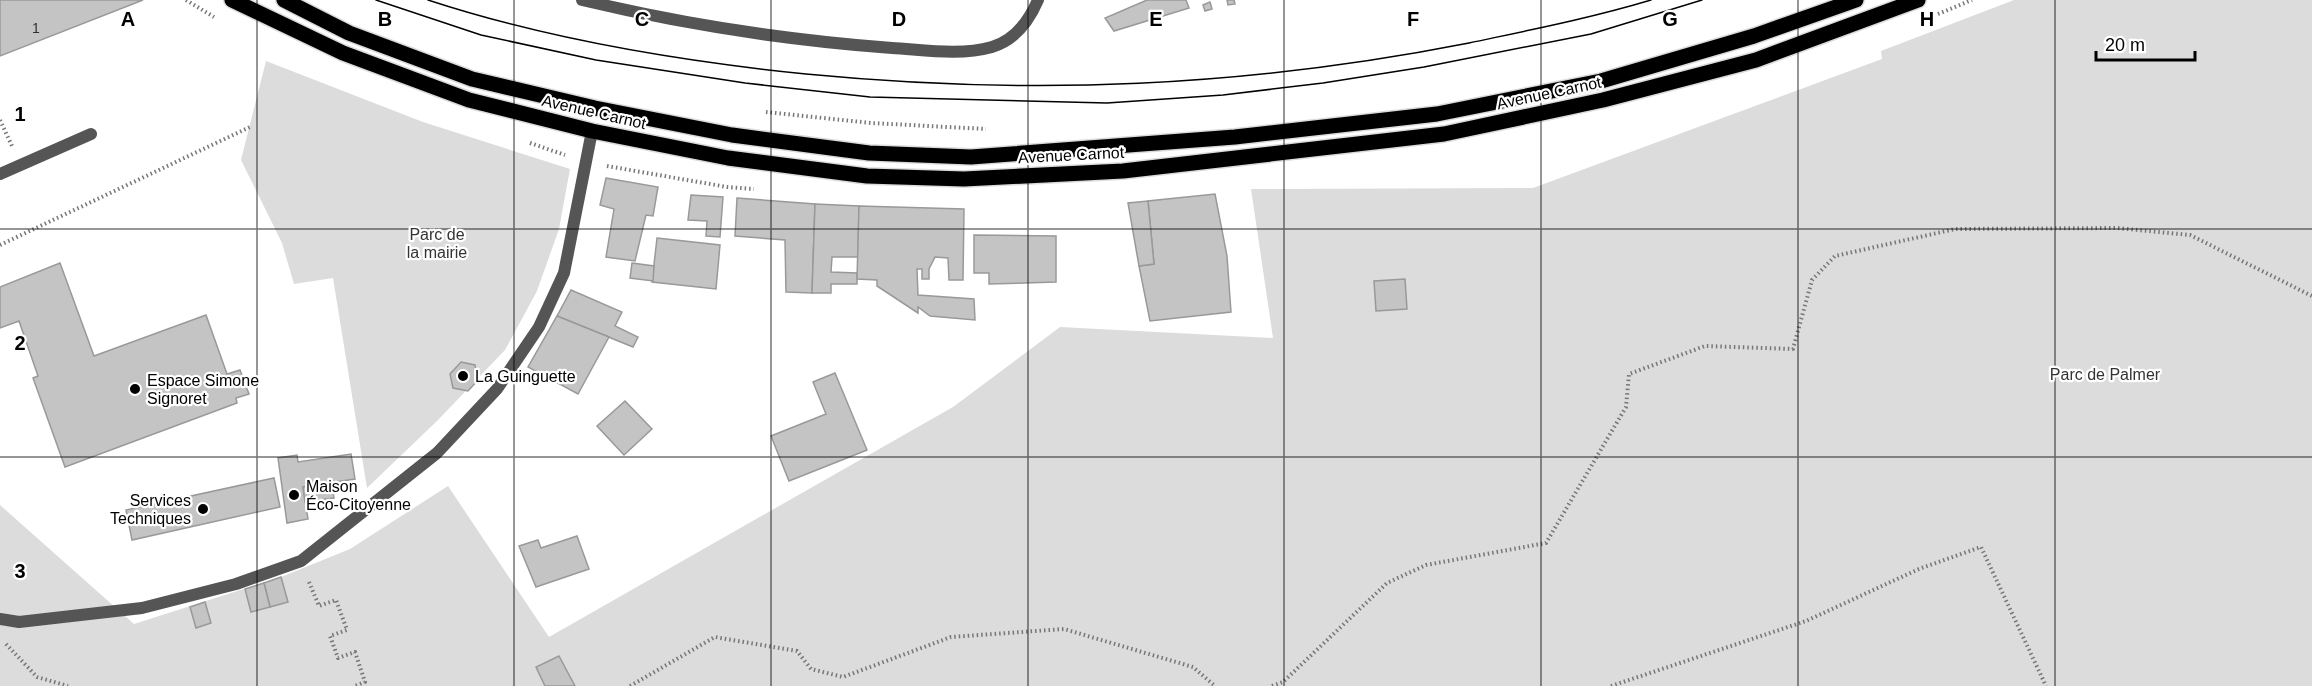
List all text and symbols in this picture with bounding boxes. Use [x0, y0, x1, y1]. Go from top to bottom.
text: A [121, 8, 135, 30]
text: B [378, 8, 392, 30]
text: C [635, 8, 649, 30]
text: D [892, 8, 906, 30]
text: E [1149, 8, 1163, 30]
text: F [1407, 8, 1419, 30]
text: G [1662, 8, 1678, 30]
text: H [1920, 8, 1934, 30]
house number: 1 [32, 20, 40, 36]
scale bar [2096, 24, 2195, 62]
text: 20 m [2105, 35, 2145, 55]
street label: Avenue Carnot [1495, 74, 1603, 112]
street label: Avenue Carnot [540, 92, 648, 132]
text: 1 [14, 103, 26, 125]
street label: Avenue Carnot [1017, 144, 1125, 166]
park label: Parc de la mairie [407, 226, 467, 261]
text: 2 [14, 332, 26, 354]
park label: Parc de Palmer [2050, 366, 2161, 383]
place label: La Guinguette [475, 368, 576, 385]
marker: La Guinguette [456, 369, 470, 383]
place label: Espace Simone Signoret [147, 372, 259, 407]
marker: Espace Simone Signoret [128, 382, 142, 396]
place label: Maison Éco-Citoyenne [306, 478, 411, 513]
marker: Maison Éco-Citoyenne [287, 488, 301, 502]
place label: Services Techniques [110, 492, 191, 527]
marker: Services Techniques [196, 502, 210, 516]
text: 3 [14, 560, 26, 582]

